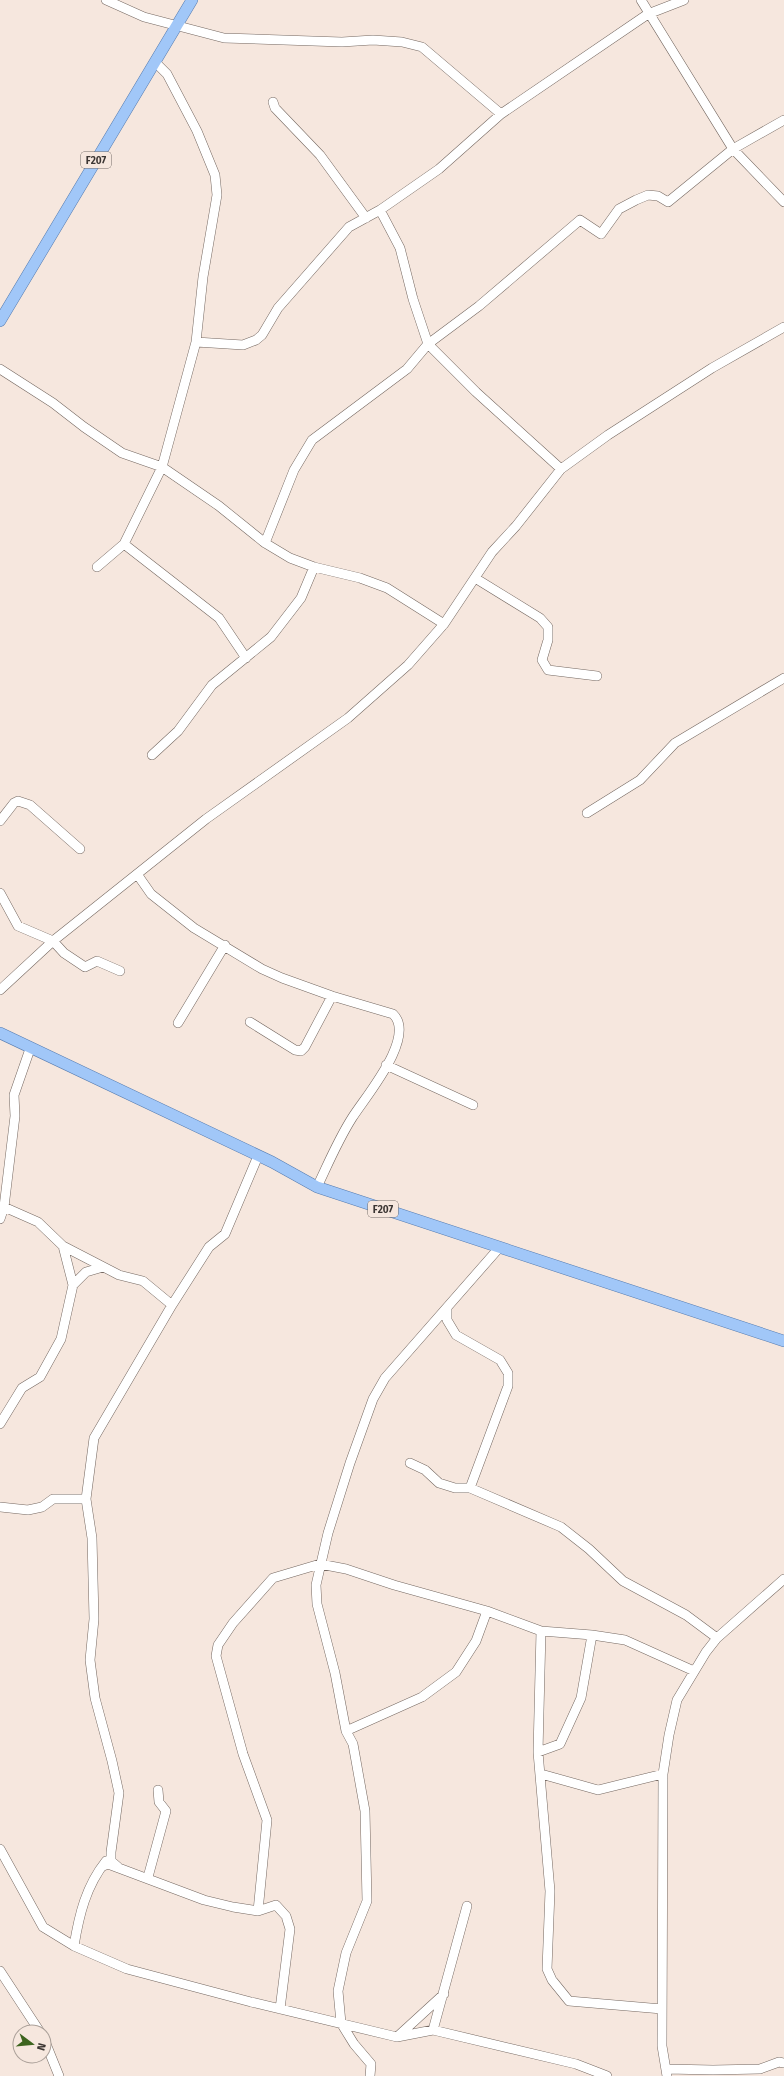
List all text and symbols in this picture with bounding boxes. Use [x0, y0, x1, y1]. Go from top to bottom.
road number: F207 [81, 152, 111, 168]
road number: F207 [368, 1201, 398, 1217]
north arrow [12, 2024, 52, 2064]
text: N [34, 2041, 48, 2052]

